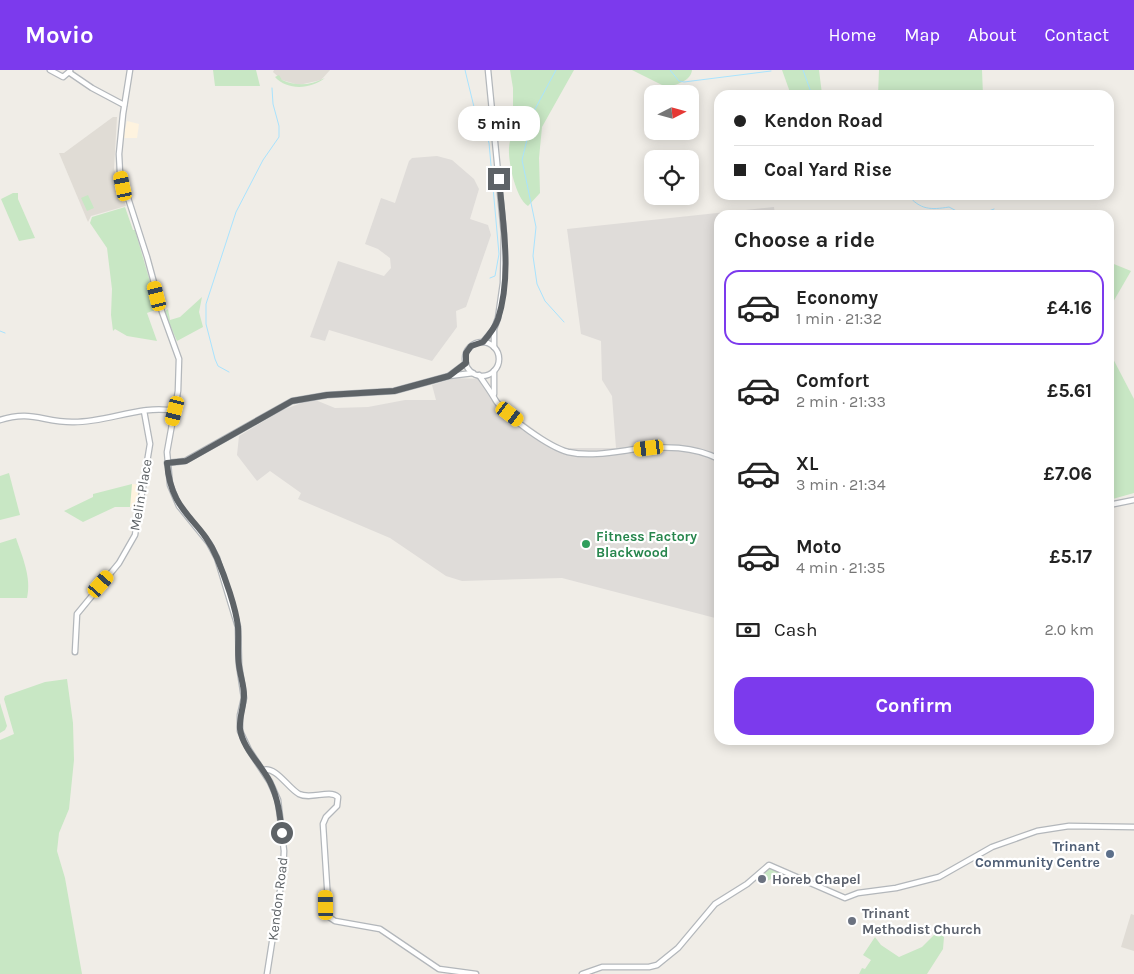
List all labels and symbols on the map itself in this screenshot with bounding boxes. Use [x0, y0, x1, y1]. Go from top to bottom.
north arrow [644, 85, 699, 140]
callout: 5 min [458, 106, 540, 142]
route end [488, 168, 510, 190]
car [112, 170, 133, 202]
car [146, 280, 167, 312]
car [164, 395, 185, 427]
car [493, 399, 526, 429]
car [633, 439, 664, 457]
street label: Melin Place [126, 458, 156, 532]
place label: Fitness Factory Blackwood [596, 528, 697, 561]
marker: Fitness Factory Blackwood [580, 538, 592, 550]
car [85, 568, 116, 600]
route start [271, 822, 293, 844]
place label: Trinant Community Centre [975, 838, 1100, 871]
marker: Trinant Community Centre [1104, 848, 1116, 860]
street label: Kendon Road [264, 856, 292, 942]
place label: Horeb Chapel [772, 871, 861, 888]
marker: Horeb Chapel [756, 873, 768, 885]
car [318, 890, 333, 920]
place label: Trinant Methodist Church [862, 905, 981, 938]
marker: Trinant Methodist Church [846, 915, 858, 927]

